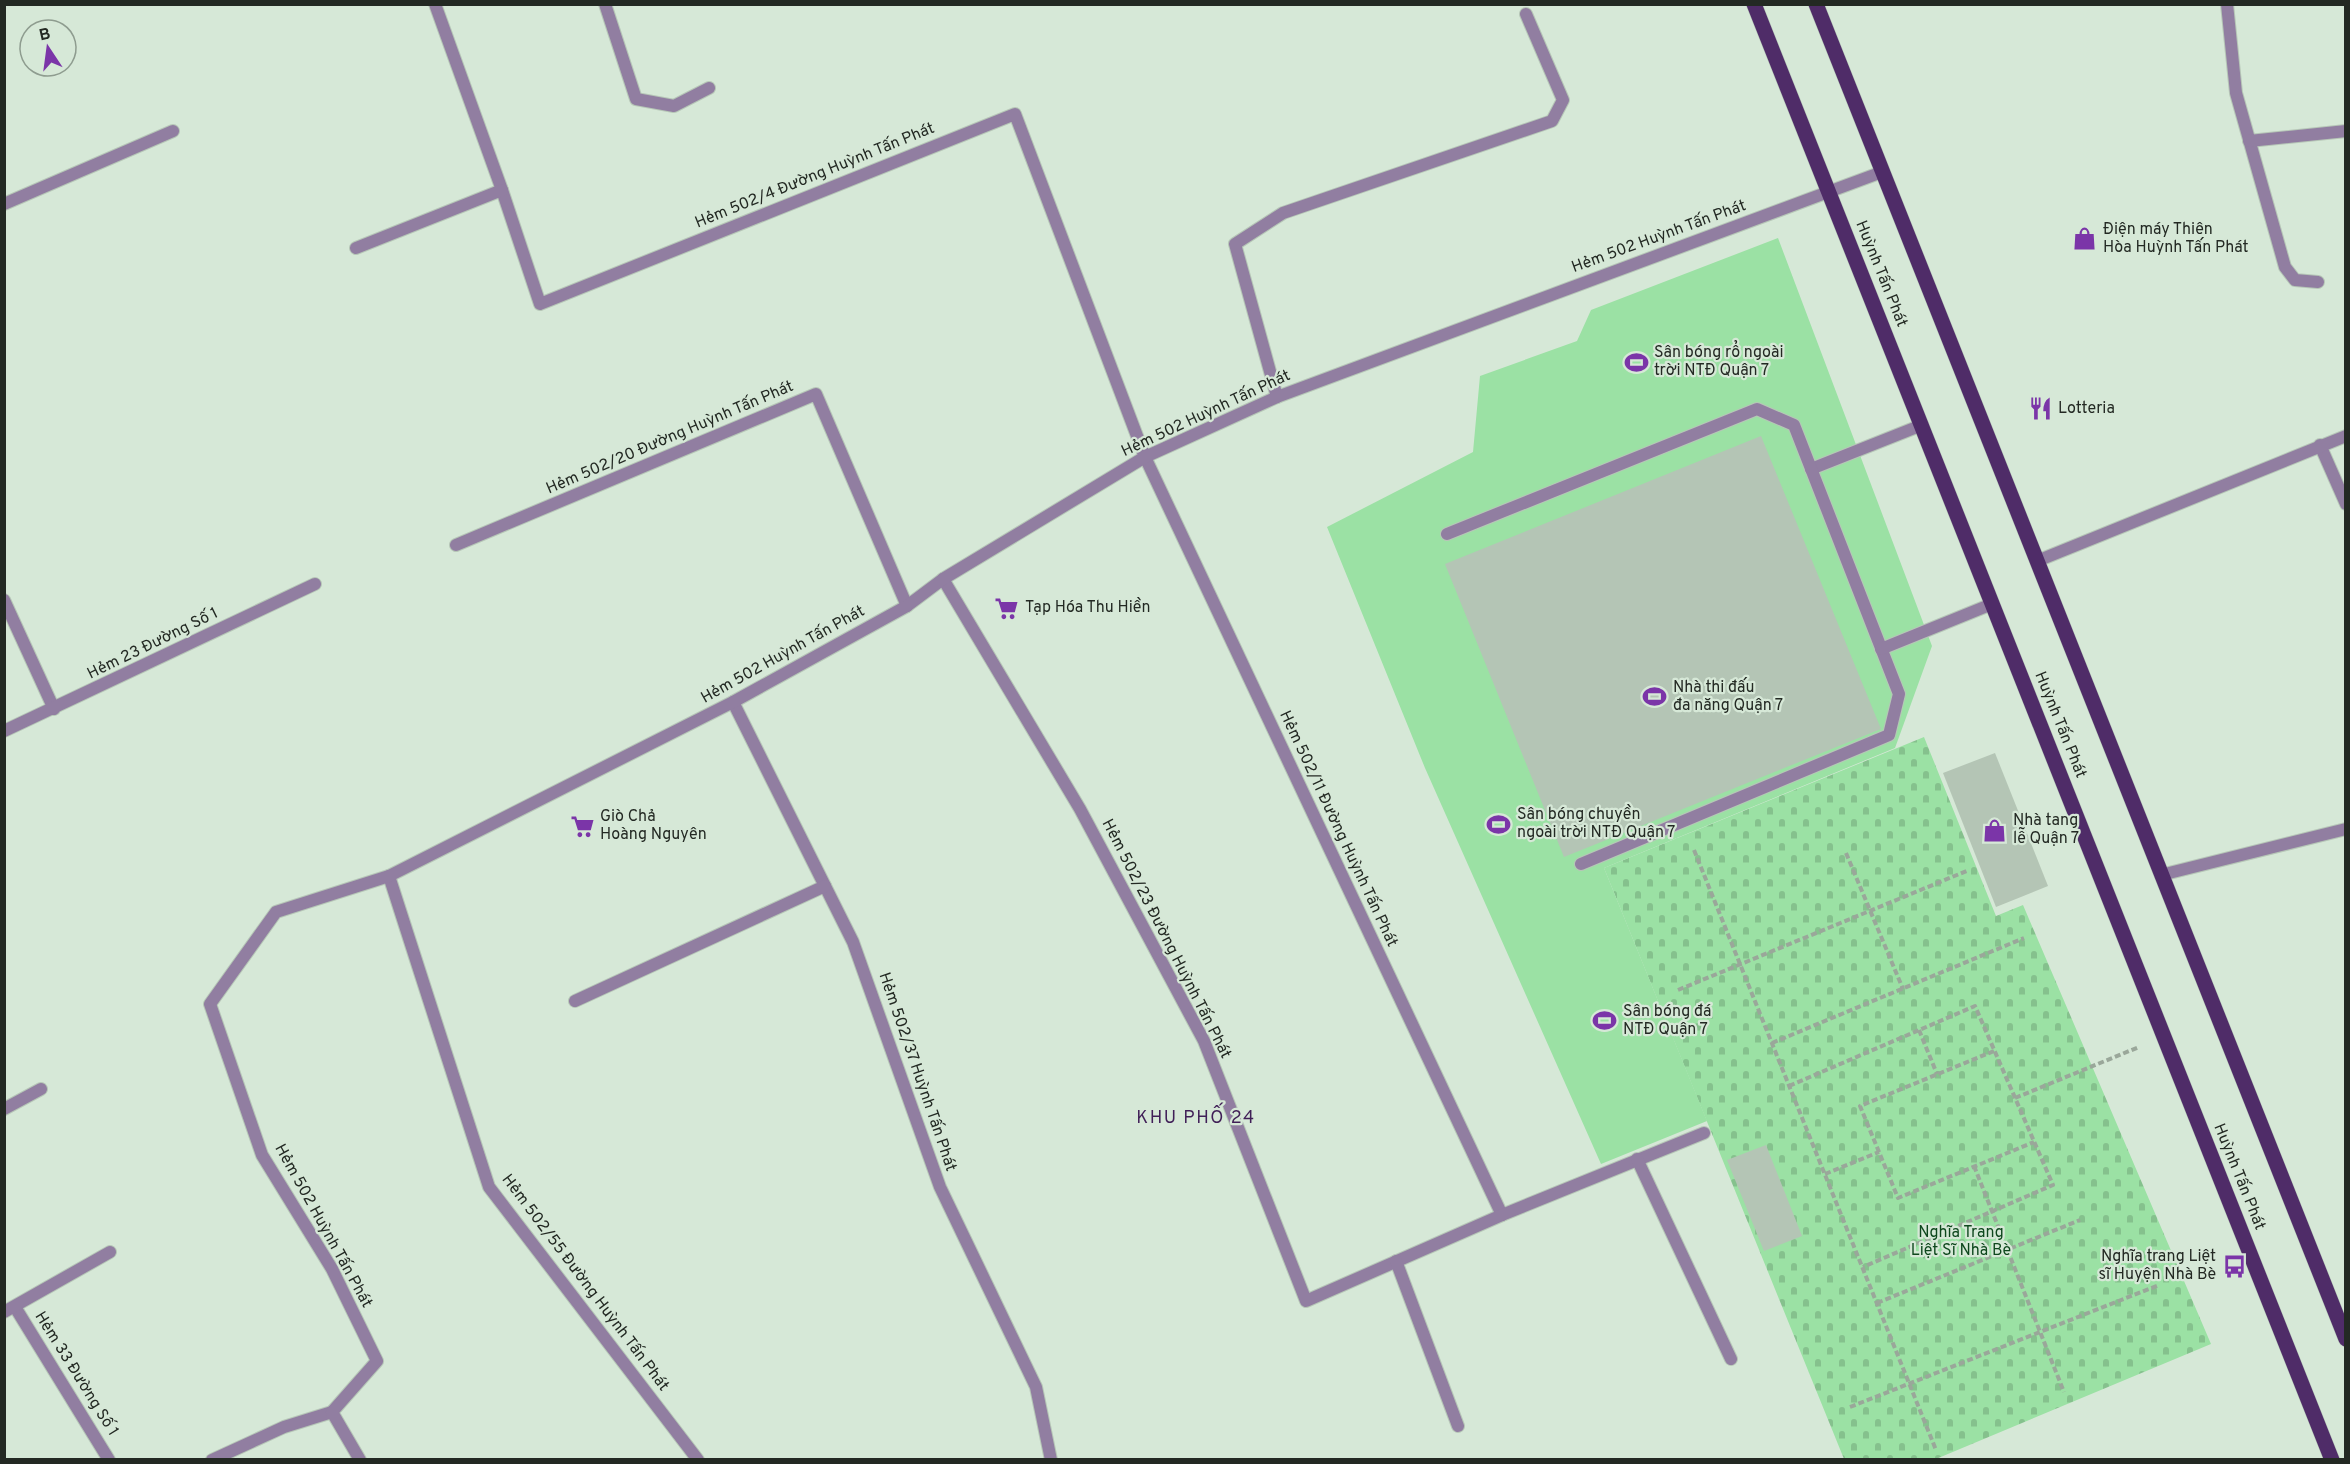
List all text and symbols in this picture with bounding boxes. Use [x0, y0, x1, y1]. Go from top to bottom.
north arrow [18, 18, 78, 78]
text: B [37, 24, 53, 46]
street label: Hẻm 502/4 Đường Huỳnh Tấn Phát [692, 118, 938, 233]
street label: Hẻm 502 Huỳnh Tấn Phát [1569, 195, 1749, 278]
street label: Huỳnh Tấn Phát [1851, 217, 1912, 330]
place label: Điện máy Thiên Hòa Huỳnh Tấn Phát [2103, 220, 2249, 258]
shop icon: Điện máy Thiên Hòa Huỳnh Tấn Phát [2072, 226, 2098, 252]
place label: Sân bóng rổ ngoài trời NTĐ Quận 7 [1654, 340, 1783, 381]
sports icon: Sân bóng rổ ngoài trời NTĐ Quận 7 [1623, 349, 1649, 375]
street label: Hẻm 502 Huỳnh Tấn Phát [1118, 365, 1294, 462]
street label: Hẻm 502/20 Đường Huỳnh Tấn Phát [543, 376, 797, 499]
restaurant icon: Lotteria [2027, 396, 2053, 422]
place label: Lotteria [2058, 399, 2115, 419]
supermarket icon: Tạp Hóa Thu Hiền [994, 595, 1020, 621]
place label: Tạp Hóa Thu Hiền [1025, 597, 1151, 618]
street label: Hẻm 502 Huỳnh Tấn Phát [697, 601, 868, 708]
street label: Hẻm 23 Đường Số 1 [84, 603, 222, 684]
street label: Huỳnh Tấn Phát [2030, 668, 2091, 781]
place label: Nhà thi đấu đa năng Quận 7 [1673, 677, 1783, 716]
sports icon: Nhà thi đấu đa năng Quận 7 [1642, 684, 1668, 710]
street label: Hẻm 502/11 Đường Huỳnh Tấn Phát [1274, 707, 1403, 950]
place label: Sân bóng chuyền ngoài trời NTĐ Quận 7 [1517, 804, 1675, 843]
place label: Giò Chả Hoàng Nguyên [600, 807, 707, 845]
sports icon: Sân bóng chuyền ngoài trời NTĐ Quận 7 [1486, 811, 1512, 837]
place label: Nhà tang lễ Quận 7 [2013, 811, 2079, 849]
supermarket icon: Giò Chả Hoàng Nguyên [569, 813, 595, 839]
street label: Hẻm 502/23 Đường Huỳnh Tấn Phát [1097, 815, 1236, 1062]
shop icon: Nhà tang lễ Quận 7 [1982, 817, 2008, 843]
street label: Hẻm 502/37 Huỳnh Tấn Phát [874, 970, 961, 1174]
place label: Sân bóng đá NTĐ Quận 7 [1623, 1002, 1711, 1040]
sports icon: Sân bóng đá NTĐ Quận 7 [1592, 1008, 1618, 1034]
district label: KHU PHỐ 24 [1136, 1102, 1256, 1130]
street label: Huỳnh Tấn Phát [2209, 1120, 2270, 1233]
street label: Hẻm 502 Huỳnh Tấn Phát [270, 1140, 377, 1311]
street label: Hẻm 502/55 Đường Huỳnh Tấn Phát [497, 1170, 674, 1395]
park label: Nghĩa Trang Liệt Sĩ Nhà Bè [1911, 1223, 2011, 1261]
place label: Nghĩa trang Liệt sĩ Huyện Nhà Bè [2098, 1247, 2216, 1285]
bus stop icon: Nghĩa trang Liệt sĩ Huyện Nhà Bè [2221, 1253, 2247, 1279]
street label: Hẻm 33 Đường Số 1 [30, 1307, 123, 1440]

